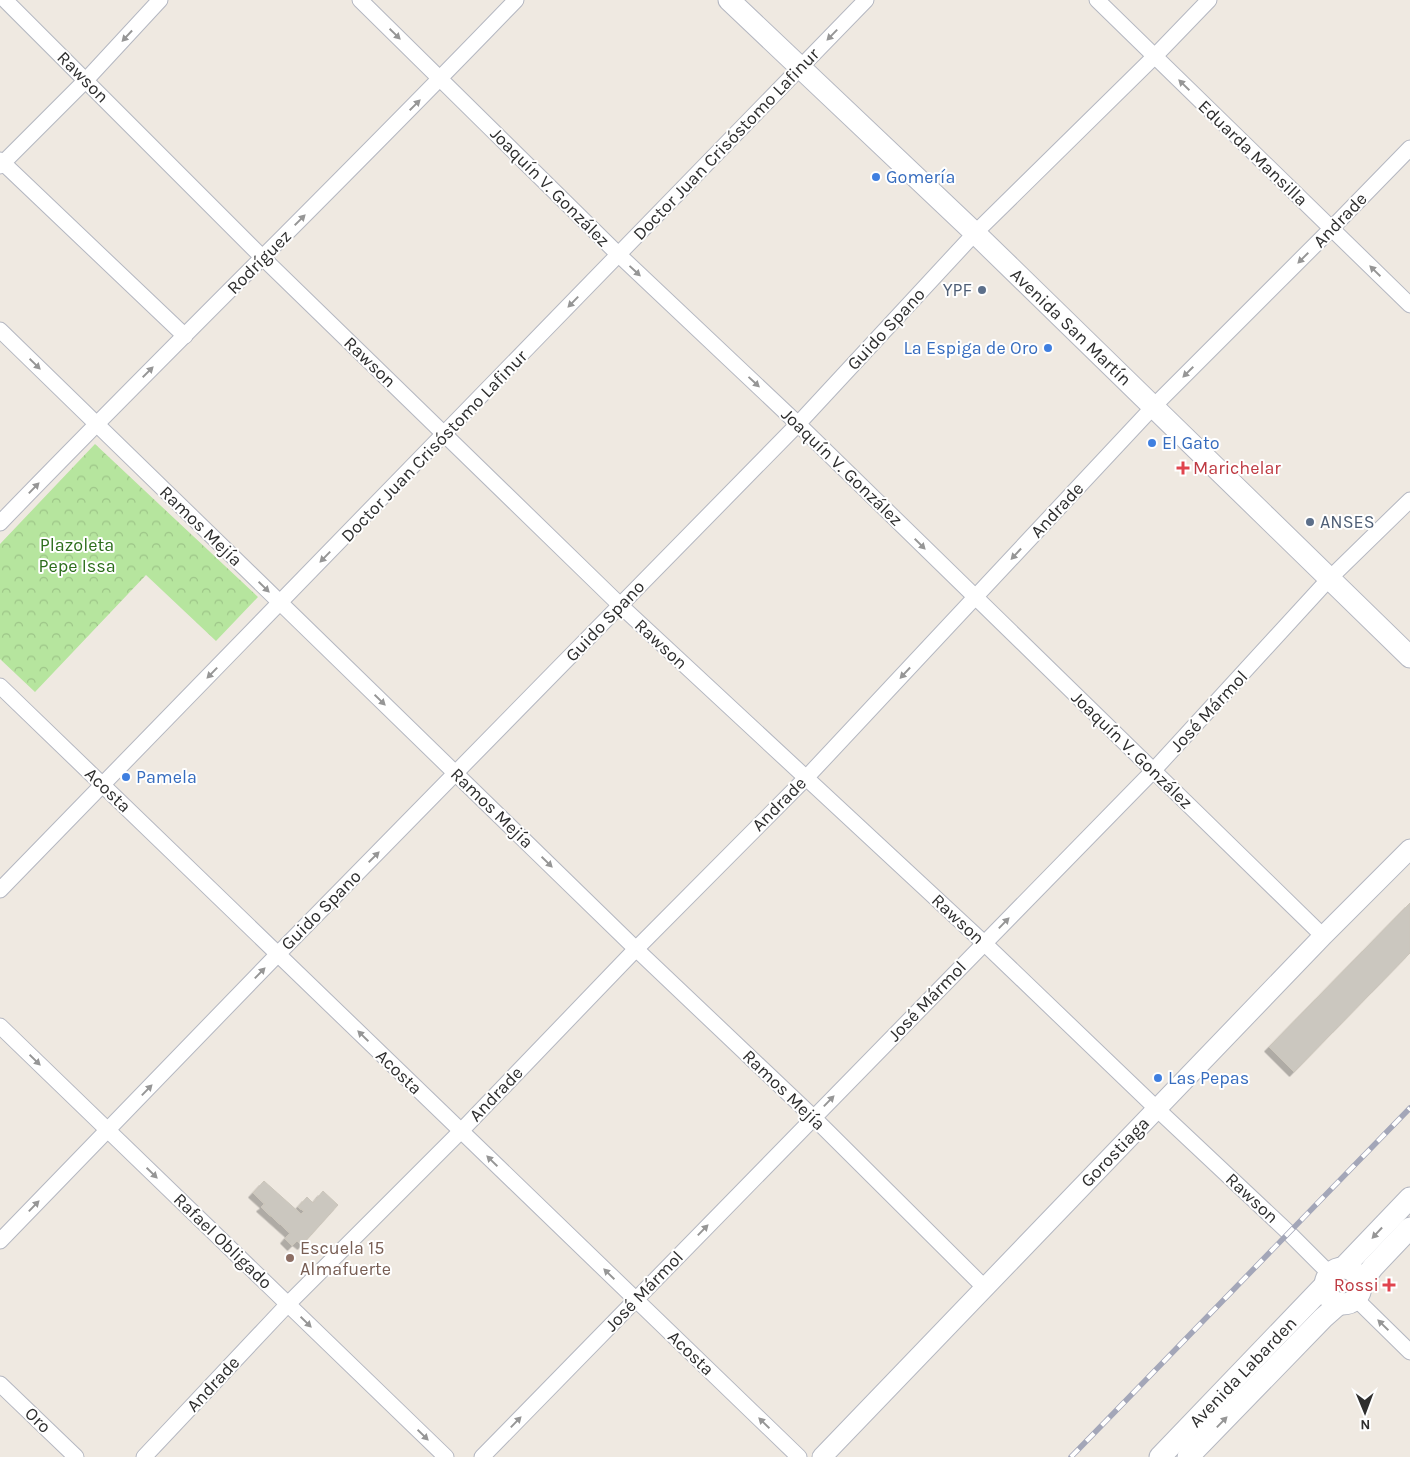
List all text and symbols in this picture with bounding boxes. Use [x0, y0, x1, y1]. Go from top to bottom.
one-way arrow [389, 28, 401, 40]
one-way arrow [121, 29, 133, 41]
one-way arrow [826, 29, 838, 41]
street label: Doctor Juan Crisóstomo Lafinur [628, 43, 824, 245]
street label: Rawson [53, 47, 113, 107]
one-way arrow [1178, 79, 1190, 91]
street label: Eduarda Mansilla [1194, 95, 1312, 211]
one-way arrow [408, 99, 420, 111]
street label: Joaquín V. González [486, 123, 614, 251]
place label: Gomería [886, 166, 955, 188]
marker: Gomería [870, 171, 882, 183]
street label: Andrade [1308, 188, 1372, 252]
one-way arrow [294, 215, 306, 227]
street label: Rodríguez [222, 225, 296, 299]
one-way arrow [1297, 251, 1309, 263]
street label: Avenida San Martín [1006, 264, 1136, 390]
one-way arrow [629, 265, 641, 277]
one-way arrow [1369, 265, 1381, 277]
place label: YPF [943, 279, 972, 301]
street label: Guido Spano [842, 283, 930, 375]
marker: YPF [976, 284, 988, 296]
one-way arrow [567, 296, 579, 308]
street label: Rawson [339, 332, 401, 392]
place label: La Espiga de Oro [903, 337, 1038, 359]
marker: La Espiga de Oro [1042, 342, 1054, 354]
street label: Doctor Juan Crisóstomo Lafinur [336, 345, 532, 547]
one-way arrow [29, 358, 41, 370]
one-way arrow [142, 366, 154, 378]
one-way arrow [1182, 366, 1194, 378]
one-way arrow [747, 376, 759, 388]
street label: Joaquín V. González [777, 403, 907, 531]
place label: El Gato [1162, 432, 1220, 454]
marker: El Gato [1146, 437, 1158, 449]
place label: Marichelar [1193, 457, 1281, 479]
marker: Marichelar [1177, 462, 1189, 474]
street label: Andrade [1026, 478, 1088, 542]
street label: Ramos Mejía [155, 481, 247, 571]
one-way arrow [28, 482, 40, 494]
place label: ANSES [1320, 511, 1375, 533]
marker: ANSES [1304, 516, 1316, 528]
park label: Plazoleta Pepe Issa [38, 534, 116, 577]
one-way arrow [914, 538, 926, 550]
one-way arrow [1010, 548, 1022, 560]
one-way arrow [319, 550, 331, 562]
street label: Guido Spano [561, 576, 649, 666]
one-way arrow [257, 581, 269, 593]
street label: Rawson [630, 614, 692, 674]
one-way arrow [899, 666, 911, 678]
street label: José Mármol [1166, 666, 1252, 756]
one-way arrow [206, 667, 218, 679]
street label: Joaquín V. González [1067, 686, 1197, 814]
one-way arrow [374, 694, 386, 706]
street label: Acosta [80, 763, 136, 817]
street label: Ramos Mejía [446, 763, 538, 853]
place label: Pamela [136, 766, 197, 788]
marker: Pamela [120, 771, 132, 783]
street label: Andrade [747, 772, 811, 836]
one-way arrow [368, 851, 380, 863]
one-way arrow [541, 856, 553, 868]
street label: Guido Spano [276, 865, 366, 955]
street label: Rawson [927, 889, 989, 949]
one-way arrow [998, 917, 1010, 929]
street label: José Mármol [883, 956, 971, 1046]
one-way arrow [254, 967, 266, 979]
one-way arrow [357, 1030, 369, 1042]
street label: Acosta [371, 1045, 427, 1099]
street label: Ramos Mejía [738, 1045, 830, 1135]
one-way arrow [29, 1054, 41, 1066]
street label: Andrade [464, 1062, 528, 1126]
place label: Las Pepas [1168, 1067, 1249, 1089]
marker: Las Pepas [1152, 1072, 1164, 1084]
one-way arrow [141, 1084, 153, 1096]
one-way arrow [823, 1096, 835, 1108]
street label: Gorostiaga [1076, 1112, 1154, 1192]
one-way arrow [486, 1155, 498, 1167]
one-way arrow [145, 1167, 157, 1179]
street label: Rawson [1221, 1168, 1283, 1228]
street label: Rafael Obligado [169, 1188, 277, 1294]
one-way arrow [28, 1201, 40, 1213]
one-way arrow [697, 1224, 709, 1236]
one-way arrow [1371, 1227, 1383, 1239]
place label: Escuela 15 Almafuerte [300, 1237, 391, 1280]
street label: José Mármol [600, 1246, 688, 1336]
marker: Escuela 15 Almafuerte [284, 1252, 296, 1264]
one-way arrow [603, 1268, 615, 1280]
place label: Rossi [1334, 1274, 1379, 1296]
marker: Rossi [1383, 1279, 1395, 1291]
street label: Avenida Labarden [1185, 1312, 1301, 1432]
one-way arrow [300, 1316, 312, 1328]
one-way arrow [1377, 1319, 1389, 1331]
street label: Acosta [663, 1326, 719, 1380]
street label: Andrade [182, 1352, 244, 1416]
north arrow [1340, 1387, 1390, 1437]
street label: Oro [20, 1402, 56, 1438]
one-way arrow [510, 1416, 522, 1428]
one-way arrow [1216, 1416, 1228, 1428]
text: N [1360, 1416, 1370, 1433]
one-way arrow [758, 1417, 770, 1429]
one-way arrow [417, 1429, 429, 1441]

